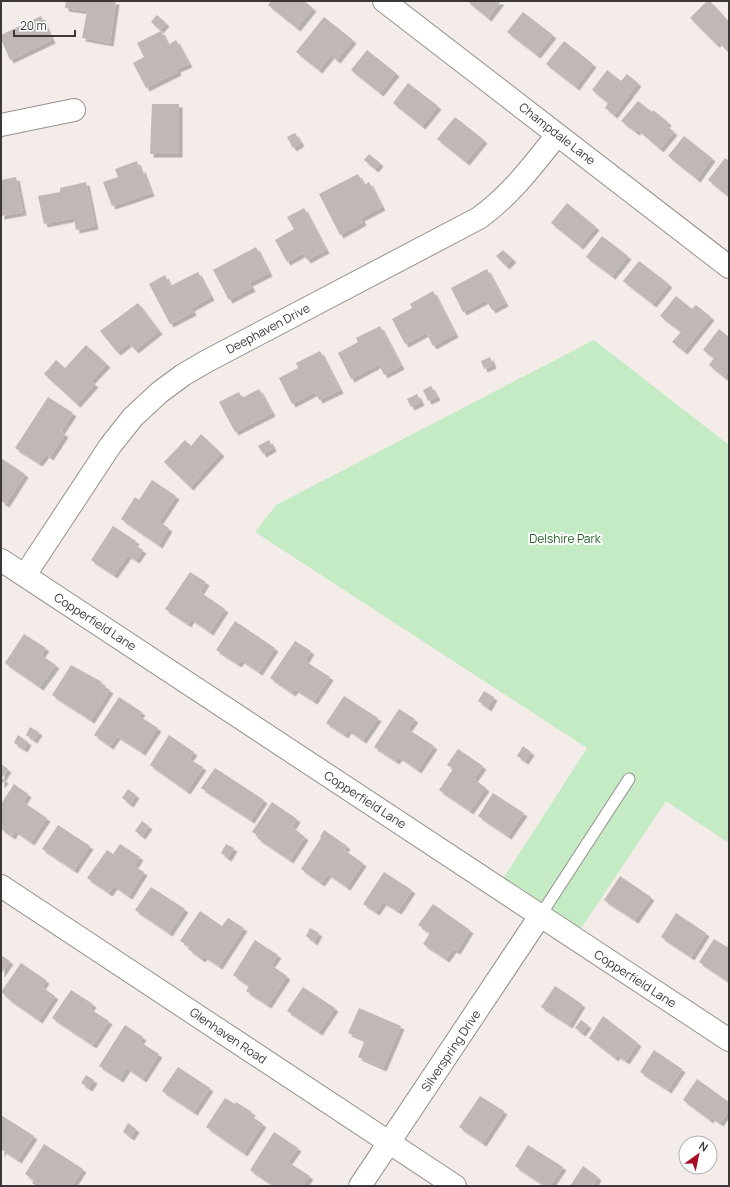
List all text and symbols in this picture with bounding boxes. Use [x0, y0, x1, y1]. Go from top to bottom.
scale bar [14, 12, 75, 38]
text: 20 m [20, 17, 47, 34]
street label: Champdale Lane [516, 98, 599, 169]
street label: Deephaven Drive [223, 299, 313, 358]
park label: Delshire Park [529, 530, 602, 547]
street label: Copperfield Lane [51, 589, 140, 654]
street label: Copperfield Lane [321, 767, 410, 832]
street label: Copperfield Lane [591, 946, 680, 1011]
street label: Glenhaven Road [186, 1004, 270, 1068]
street label: Silverspring Drive [417, 1007, 484, 1095]
north arrow [678, 1135, 718, 1175]
text: N [696, 1138, 711, 1155]

